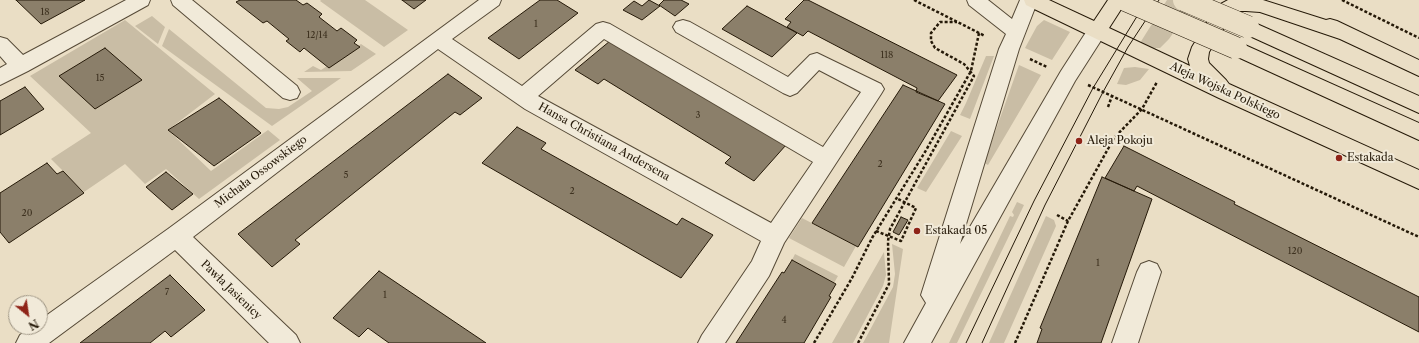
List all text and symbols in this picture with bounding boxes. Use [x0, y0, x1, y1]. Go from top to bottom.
house number: 18 [40, 7, 50, 17]
house number: 1 [534, 19, 538, 29]
house number: 12/14 [306, 30, 328, 40]
house number: 118 [881, 50, 893, 60]
street label: Aleja Wojska Polskiego [1168, 60, 1282, 122]
house number: 15 [96, 73, 104, 83]
street label: Hansa Christiana Andersena [536, 100, 672, 184]
house number: 3 [696, 110, 700, 120]
street label: Michała Ossowskiego [212, 133, 310, 211]
place label: Aleja Pokoju [1087, 134, 1153, 148]
marker: Aleja Pokoju [1074, 136, 1084, 146]
place label: Estakada [1347, 151, 1393, 165]
marker: Estakada [1334, 153, 1344, 163]
house number: 2 [877, 159, 883, 169]
house number: 5 [344, 170, 348, 180]
house number: 2 [569, 186, 575, 196]
house number: 20 [22, 208, 32, 218]
place label: Estakada 05 [925, 224, 987, 238]
marker: Estakada 05 [912, 226, 922, 236]
house number: 120 [1288, 246, 1302, 256]
street label: Pawła Jasienicy [198, 258, 264, 322]
house number: 1 [1096, 258, 1100, 268]
house number: 7 [165, 287, 169, 297]
house number: 1 [383, 290, 387, 300]
north arrow [8, 295, 48, 335]
house number: 4 [781, 315, 787, 325]
text: N [26, 316, 41, 333]

